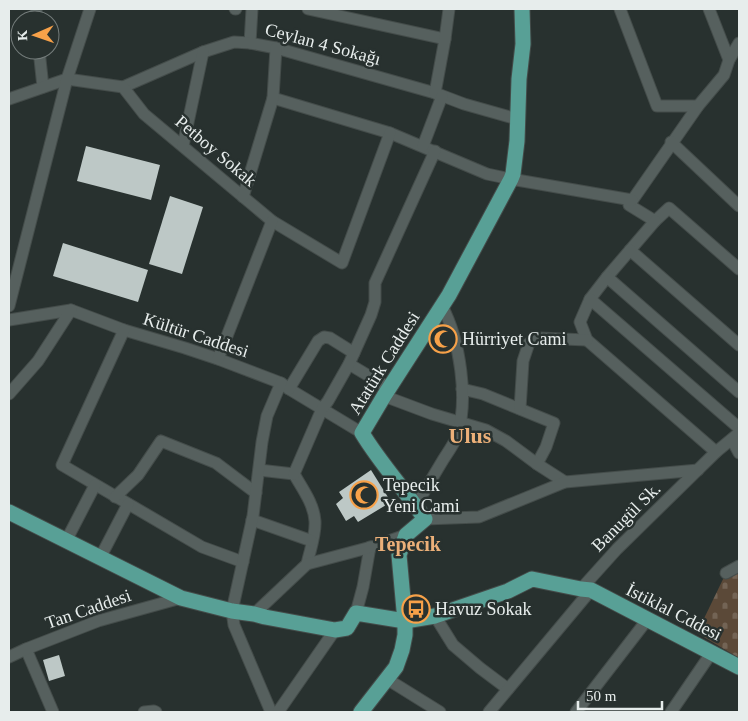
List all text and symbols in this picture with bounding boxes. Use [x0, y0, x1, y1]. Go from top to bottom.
north arrow [10, 10, 60, 60]
street label: Ceylan 4 Sokağı [263, 19, 383, 69]
text: K [15, 30, 30, 41]
street label: Petboy Sokak [171, 111, 261, 191]
street label: Atatürk Caddesi [344, 308, 424, 418]
street label: Kültür Caddesi [141, 309, 251, 361]
mosque icon: Hürriyet Cami [428, 324, 458, 354]
place label: Hürriyet Cami [462, 329, 566, 349]
district label: Ulus [449, 423, 492, 448]
place label: Tepecik Yeni Cami [383, 475, 460, 516]
street label: Banugül Sk. [587, 478, 665, 556]
mosque icon: Tepecik Yeni Cami [349, 480, 379, 510]
district label: Tepecik [375, 533, 442, 556]
street label: İstiklal Cddesi [623, 579, 725, 645]
street label: Tan Caddesi [43, 585, 133, 633]
bus stop icon: Havuz Sokak [401, 594, 431, 624]
place label: Havuz Sokak [435, 599, 531, 619]
scale bar [578, 678, 662, 710]
text: 50 m [586, 688, 617, 704]

